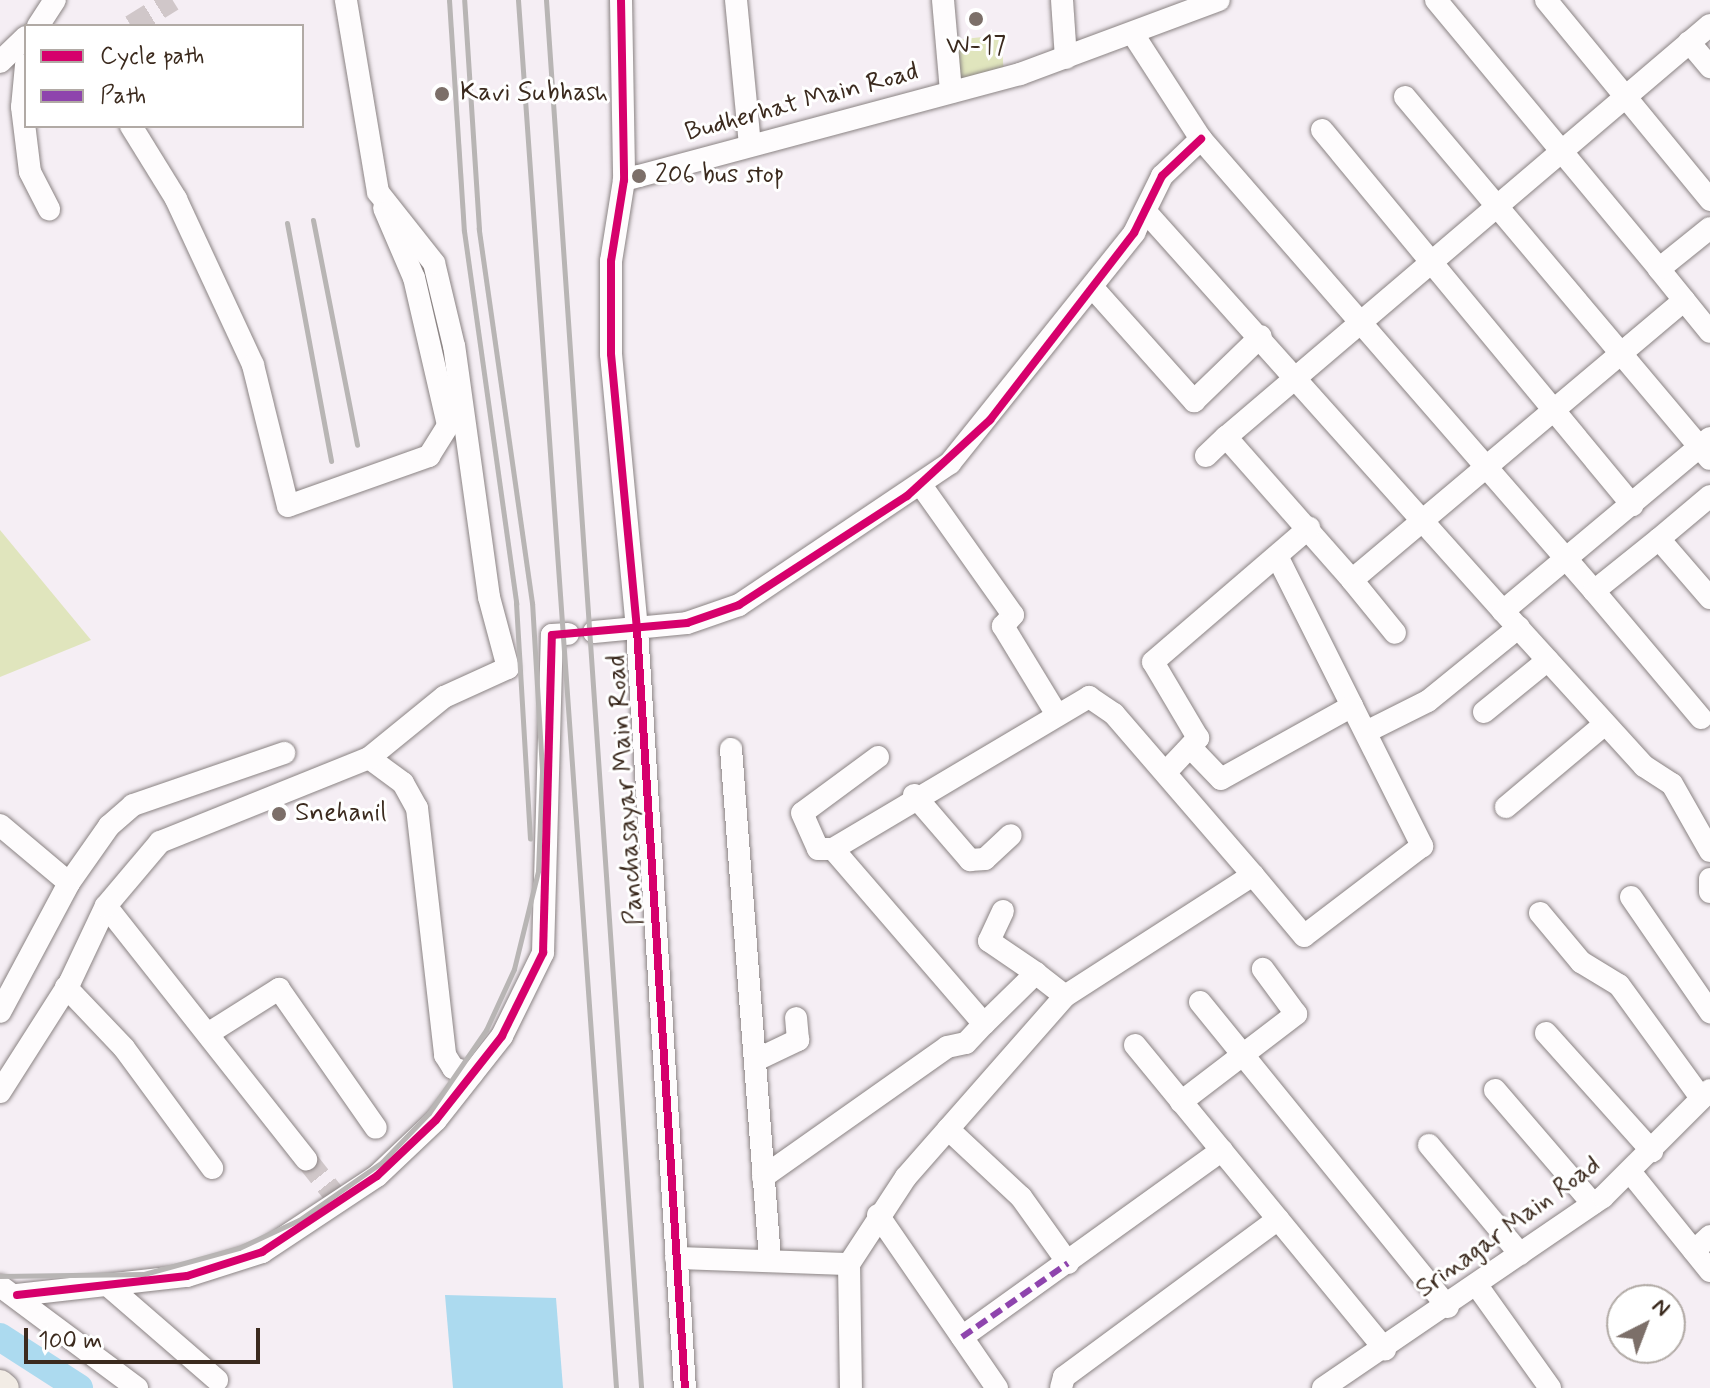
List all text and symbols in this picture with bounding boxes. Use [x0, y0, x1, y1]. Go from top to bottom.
marker: W-17 [967, 10, 985, 28]
legend [24, 24, 304, 128]
place label: W-17 [946, 31, 1006, 63]
text: Cycle path [100, 41, 205, 72]
street label: Budherhat Main Road [683, 57, 921, 149]
place label: Kavi Subhash [460, 78, 606, 110]
text: Path [100, 81, 146, 112]
marker: Kavi Subhash [431, 83, 453, 105]
place label: 206 bus stop [655, 160, 784, 192]
marker: 206 bus stop [630, 167, 648, 185]
street label: Panchasayar Main Road [602, 654, 652, 926]
place label: Snehanil [295, 798, 387, 830]
marker: Snehanil [270, 805, 288, 823]
street label: Srinagar Main Road [1409, 1150, 1609, 1306]
north arrow [1606, 1284, 1686, 1364]
text: N [1646, 1292, 1676, 1323]
scale bar [28, 1312, 264, 1362]
text: 100 m [38, 1326, 102, 1357]

